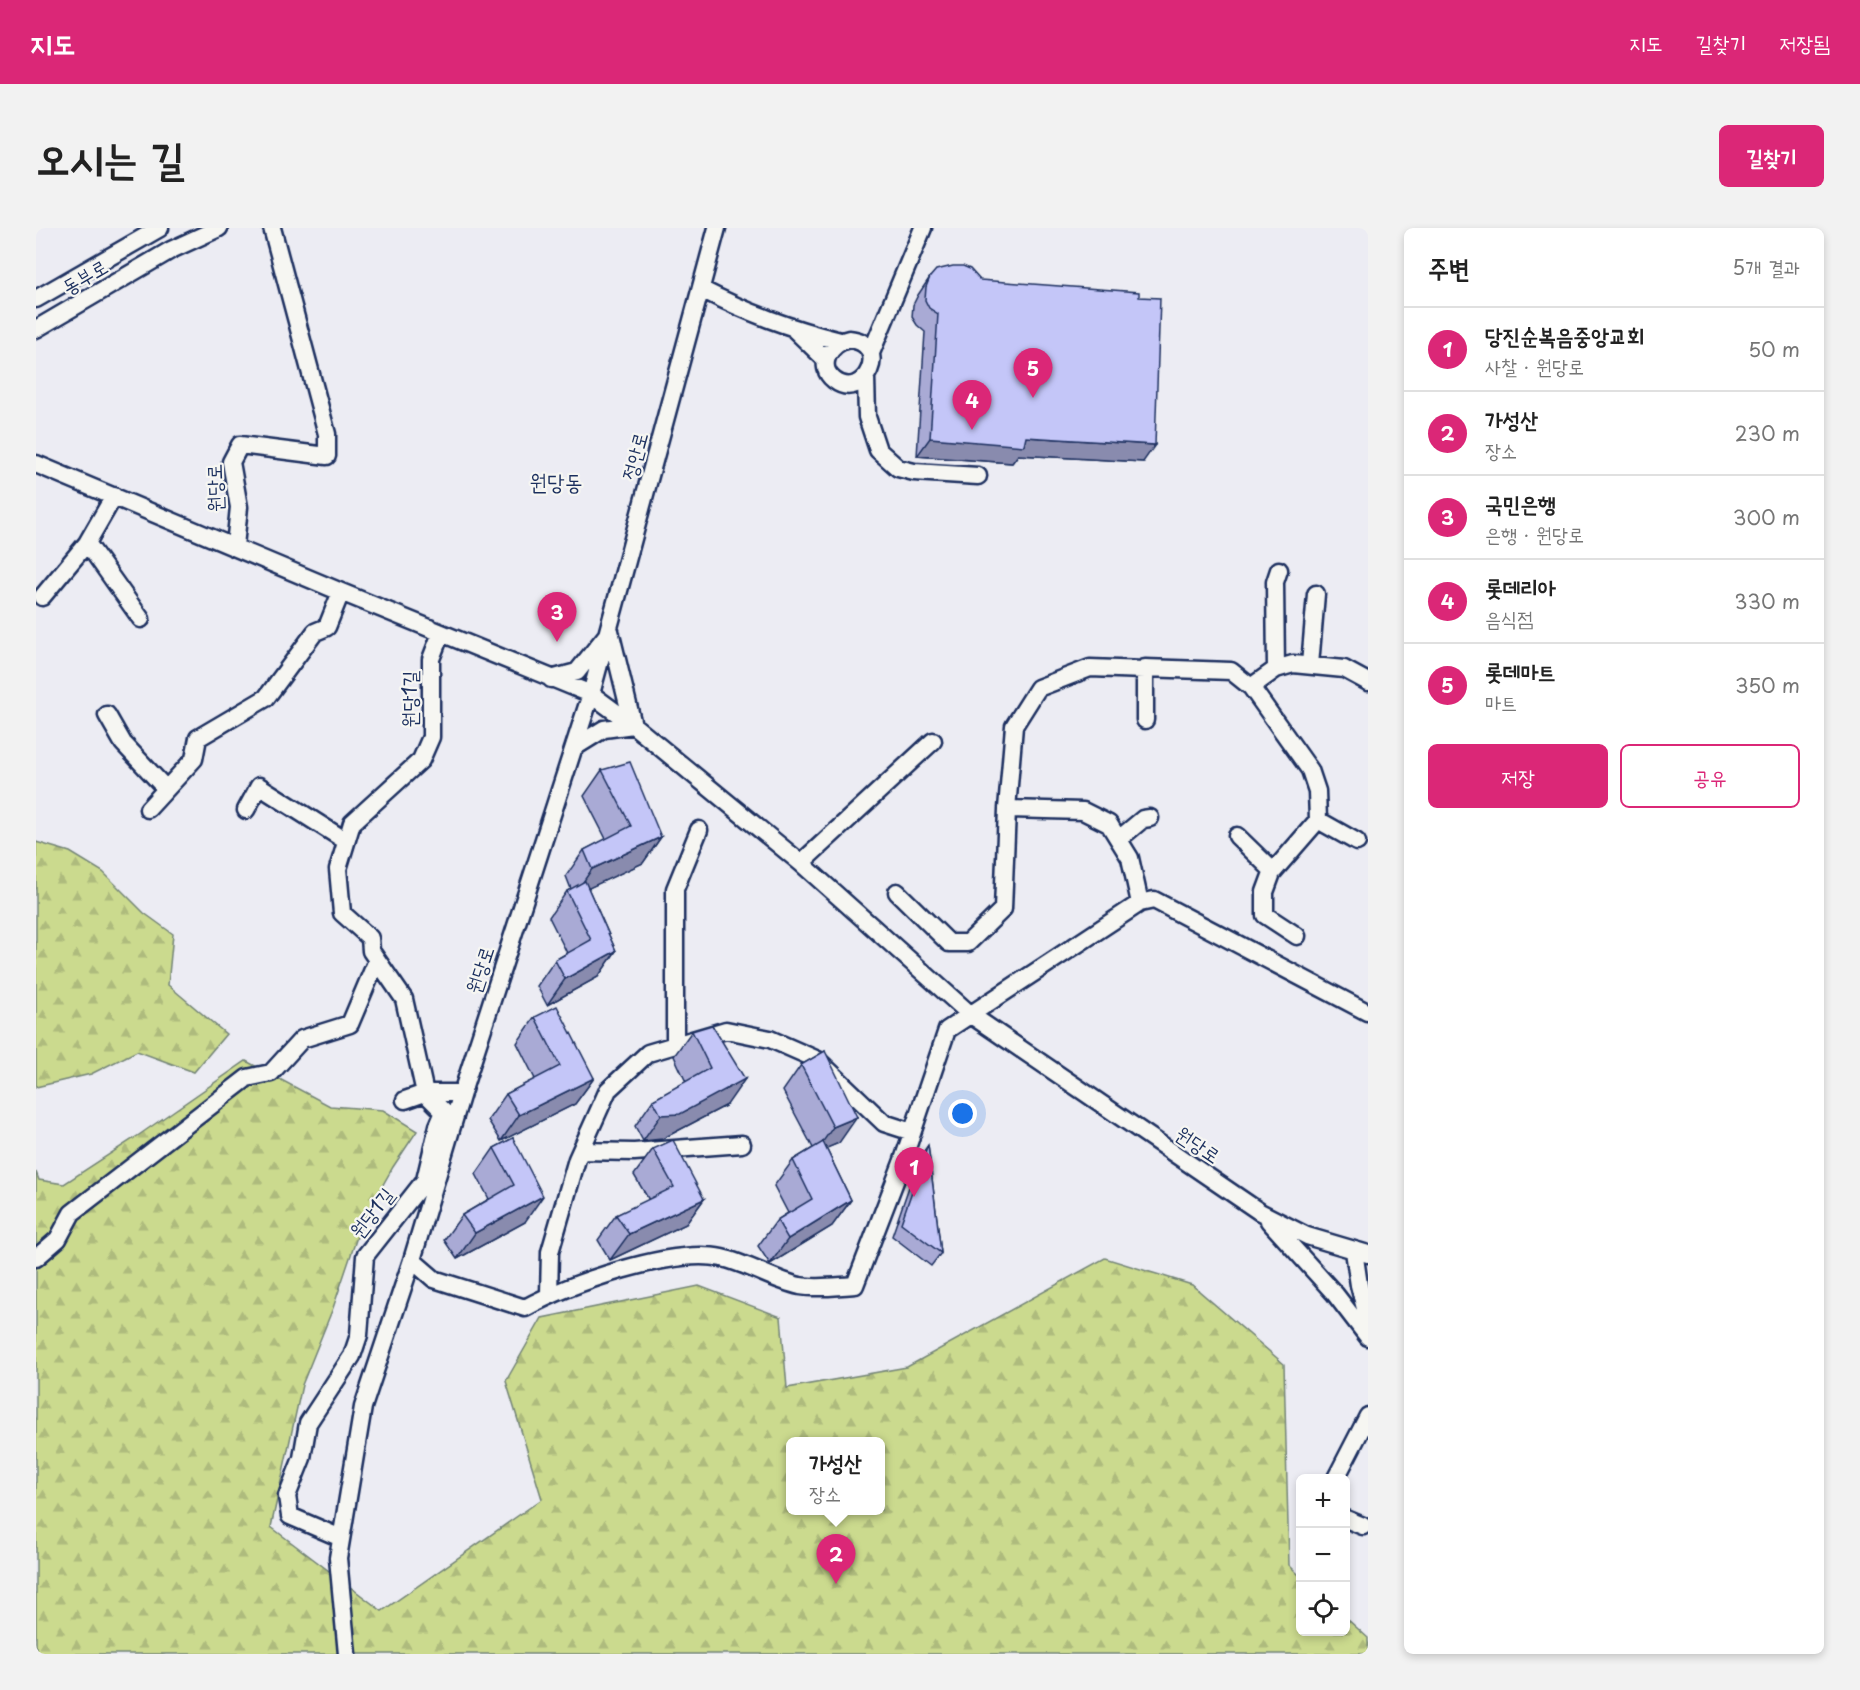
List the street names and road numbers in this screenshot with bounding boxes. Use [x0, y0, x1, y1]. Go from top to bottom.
street label: 동부로 [56, 251, 113, 301]
street label: 정안로 [613, 429, 655, 483]
street label: 원당로 [198, 463, 230, 513]
street label: 원당1길 [394, 670, 424, 728]
street label: 원당로 [457, 942, 501, 997]
street label: 원당로 [1170, 1118, 1227, 1170]
street label: 원당1길 [342, 1181, 401, 1244]

